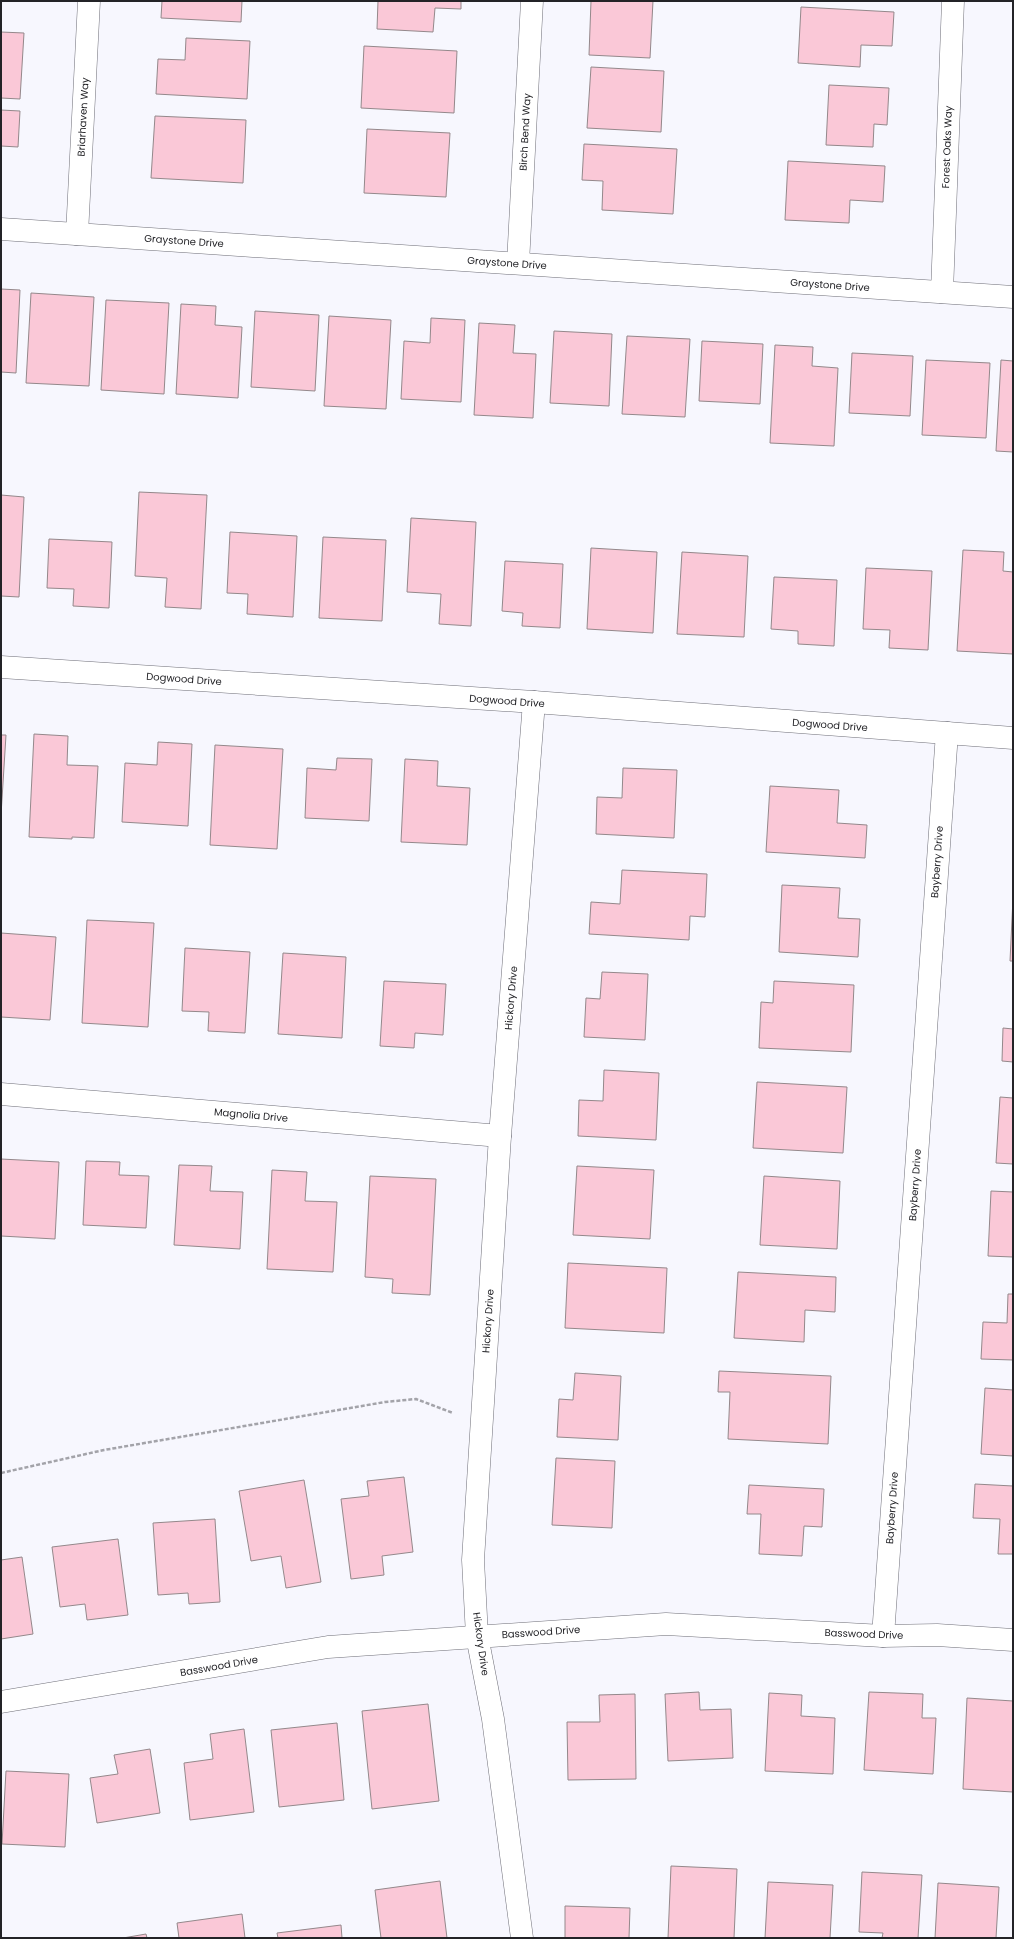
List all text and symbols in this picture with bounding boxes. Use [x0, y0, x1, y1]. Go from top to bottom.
street label: Briarhaven Way [73, 77, 93, 157]
street label: Birch Bend Way [515, 92, 535, 171]
street label: Forest Oaks Way [938, 105, 956, 189]
street label: Graystone Drive [144, 231, 224, 251]
street label: Graystone Drive [467, 253, 547, 273]
street label: Graystone Drive [790, 275, 870, 295]
street label: Dogwood Drive [146, 669, 222, 689]
street label: Dogwood Drive [469, 691, 545, 711]
street label: Dogwood Drive [792, 715, 868, 735]
street label: Bayberry Drive [927, 825, 947, 899]
street label: Hickory Drive [501, 965, 521, 1031]
street label: Magnolia Drive [213, 1104, 289, 1126]
street label: Bayberry Drive [905, 1148, 925, 1222]
street label: Hickory Drive [478, 1289, 498, 1353]
street label: Bayberry Drive [882, 1471, 902, 1545]
street label: Hickory Drive [469, 1611, 493, 1677]
street label: Basswood Drive [501, 1622, 581, 1642]
street label: Basswood Drive [824, 1625, 904, 1643]
street label: Basswood Drive [179, 1652, 259, 1680]

